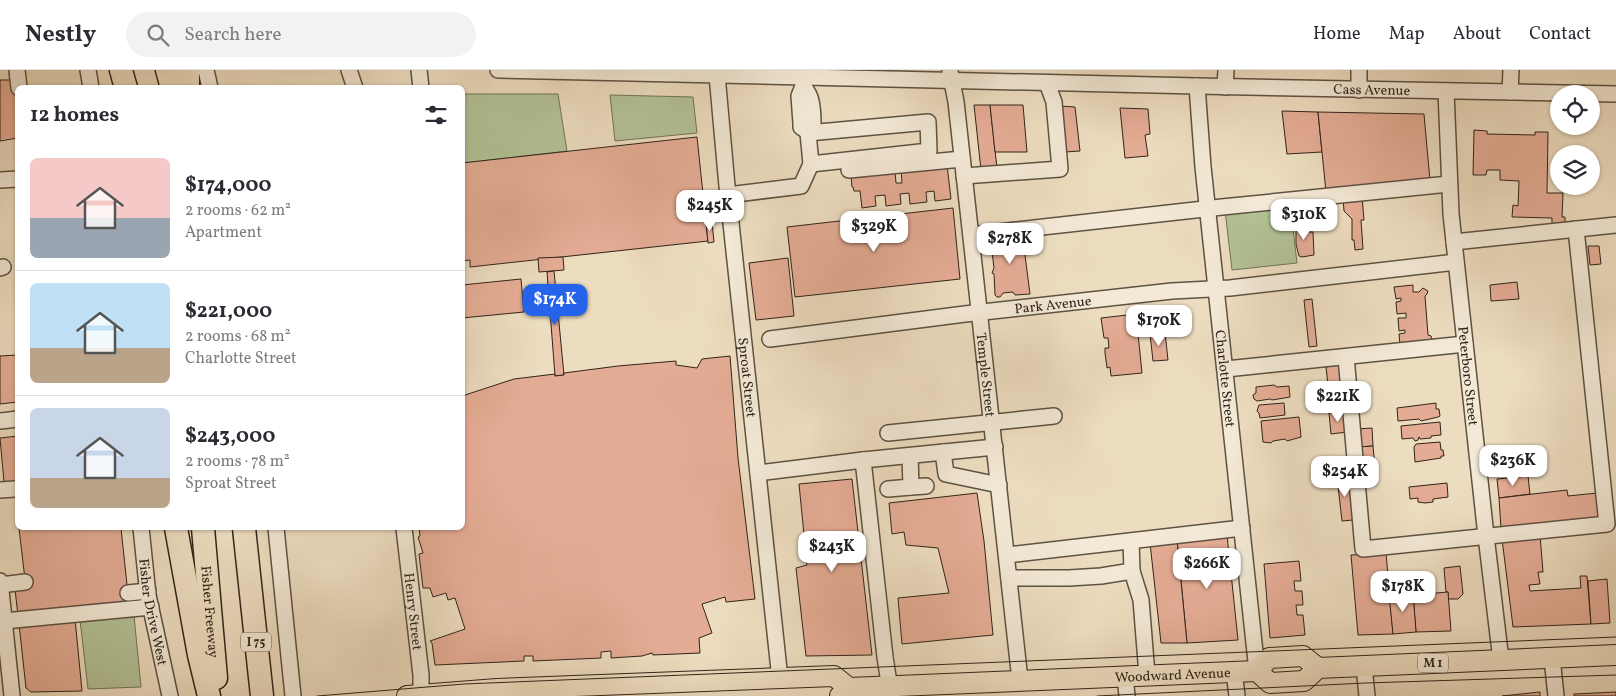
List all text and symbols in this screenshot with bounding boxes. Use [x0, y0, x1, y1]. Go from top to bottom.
search box [126, 12, 476, 57]
text: Nestly [25, 18, 96, 52]
icon: search [144, 21, 172, 49]
text: Search here [184, 22, 282, 48]
text: Home [1313, 22, 1361, 47]
text: Map [1389, 22, 1425, 47]
text: About [1453, 22, 1501, 47]
text: Contact [1529, 22, 1591, 47]
street label: Cass Avenue [1333, 81, 1411, 101]
map controls [1550, 85, 1600, 195]
button: locate [1550, 85, 1600, 135]
text: 12 homes [30, 101, 119, 130]
icon: filters [422, 101, 450, 129]
button: layers [1550, 145, 1600, 195]
text: $174,000 [185, 171, 272, 200]
icon: home [70, 178, 130, 238]
pin: $245K [675, 190, 745, 232]
text: $245K [687, 195, 733, 217]
pin: $310K [1269, 198, 1339, 241]
text: 2 rooms · 62 m² [185, 200, 291, 222]
text: $310K [1282, 204, 1326, 226]
pin: $329K [839, 210, 909, 253]
text: $329K [851, 216, 897, 238]
text: Apartment [185, 222, 262, 244]
pin: $278K [975, 222, 1045, 265]
text: $278K [988, 228, 1032, 250]
pin: $174K [520, 284, 590, 326]
text: $174K [533, 289, 577, 311]
street label: Park Avenue [1014, 292, 1093, 319]
text: $221,000 [185, 297, 272, 326]
icon: home [70, 303, 130, 363]
pin: $170K [1124, 304, 1194, 347]
text: $170K [1137, 310, 1181, 332]
street label: Peterboro Street [1452, 325, 1482, 427]
text: 2 rooms · 68 m² [185, 326, 291, 348]
street label: Charlotte Street [1210, 329, 1239, 428]
street label: Temple Street [971, 332, 999, 418]
street label: Sproat Street [732, 337, 760, 419]
text: Charlotte Street [185, 348, 297, 370]
pin: $221K [1303, 380, 1373, 423]
text: $221K [1316, 386, 1360, 408]
text: $243,000 [185, 422, 275, 451]
icon: home [70, 428, 130, 488]
pin: $236K [1478, 444, 1548, 487]
text: $236K [1490, 450, 1536, 472]
text: 2 rooms · 78 m² [185, 451, 290, 473]
pin: $254K [1310, 456, 1380, 498]
text: $254K [1322, 461, 1368, 483]
text: Sproat Street [185, 473, 277, 495]
pin: $243K [797, 530, 867, 573]
text: $243K [809, 536, 855, 558]
pin: $266K [1172, 548, 1242, 590]
text: $266K [1184, 553, 1230, 575]
street label: Fisher Drive West [133, 558, 171, 668]
street label: Fisher Freeway [195, 565, 222, 659]
pin: $178K [1368, 570, 1438, 613]
street label: Henry Street [398, 572, 426, 652]
text: $178K [1381, 576, 1425, 598]
road number: I 75 [241, 632, 271, 652]
road number: M 1 [1418, 654, 1448, 672]
street label: Woodward Avenue [1114, 664, 1231, 688]

